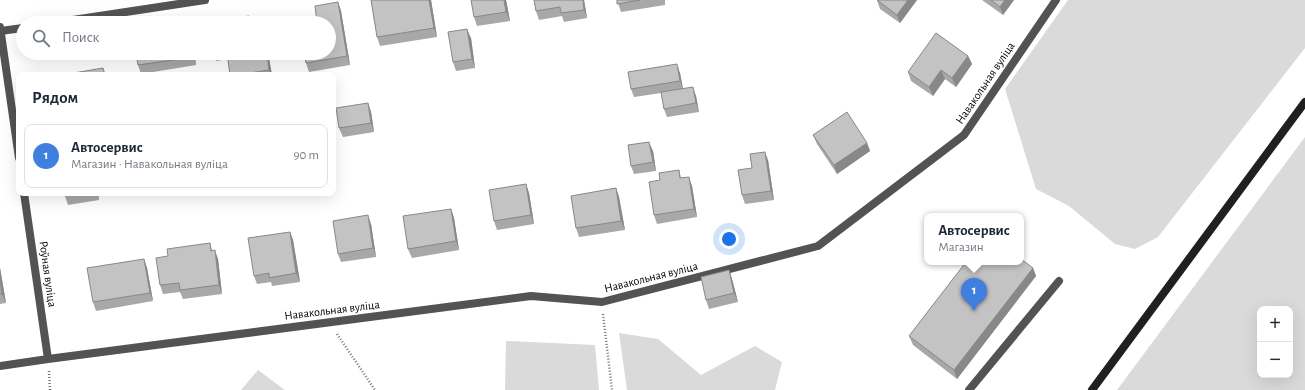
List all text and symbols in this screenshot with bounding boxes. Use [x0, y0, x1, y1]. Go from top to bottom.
search box [16, 16, 336, 60]
icon: search [30, 27, 52, 49]
text: Поиск [62, 30, 100, 45]
street label: Навакольная вуліца [953, 39, 1018, 127]
text: Рядом [32, 89, 78, 106]
text: Автосервис [71, 140, 143, 155]
text: 1 [44, 149, 48, 162]
text: 90 m [293, 149, 319, 162]
text: Магазин · Навакольная вуліца [71, 158, 228, 171]
popup [924, 213, 1024, 265]
text: Автосервис [938, 223, 1010, 238]
your location [719, 229, 739, 249]
street label: Роўная вуліца [36, 240, 59, 309]
text: Магазин [938, 241, 984, 254]
street label: Навакольная вуліца [603, 259, 700, 295]
pin: 1 [961, 278, 987, 311]
street label: Навакольная вуліца [284, 298, 381, 323]
map controls [1257, 306, 1293, 378]
button: + [1257, 306, 1293, 342]
button: − [1257, 342, 1293, 378]

